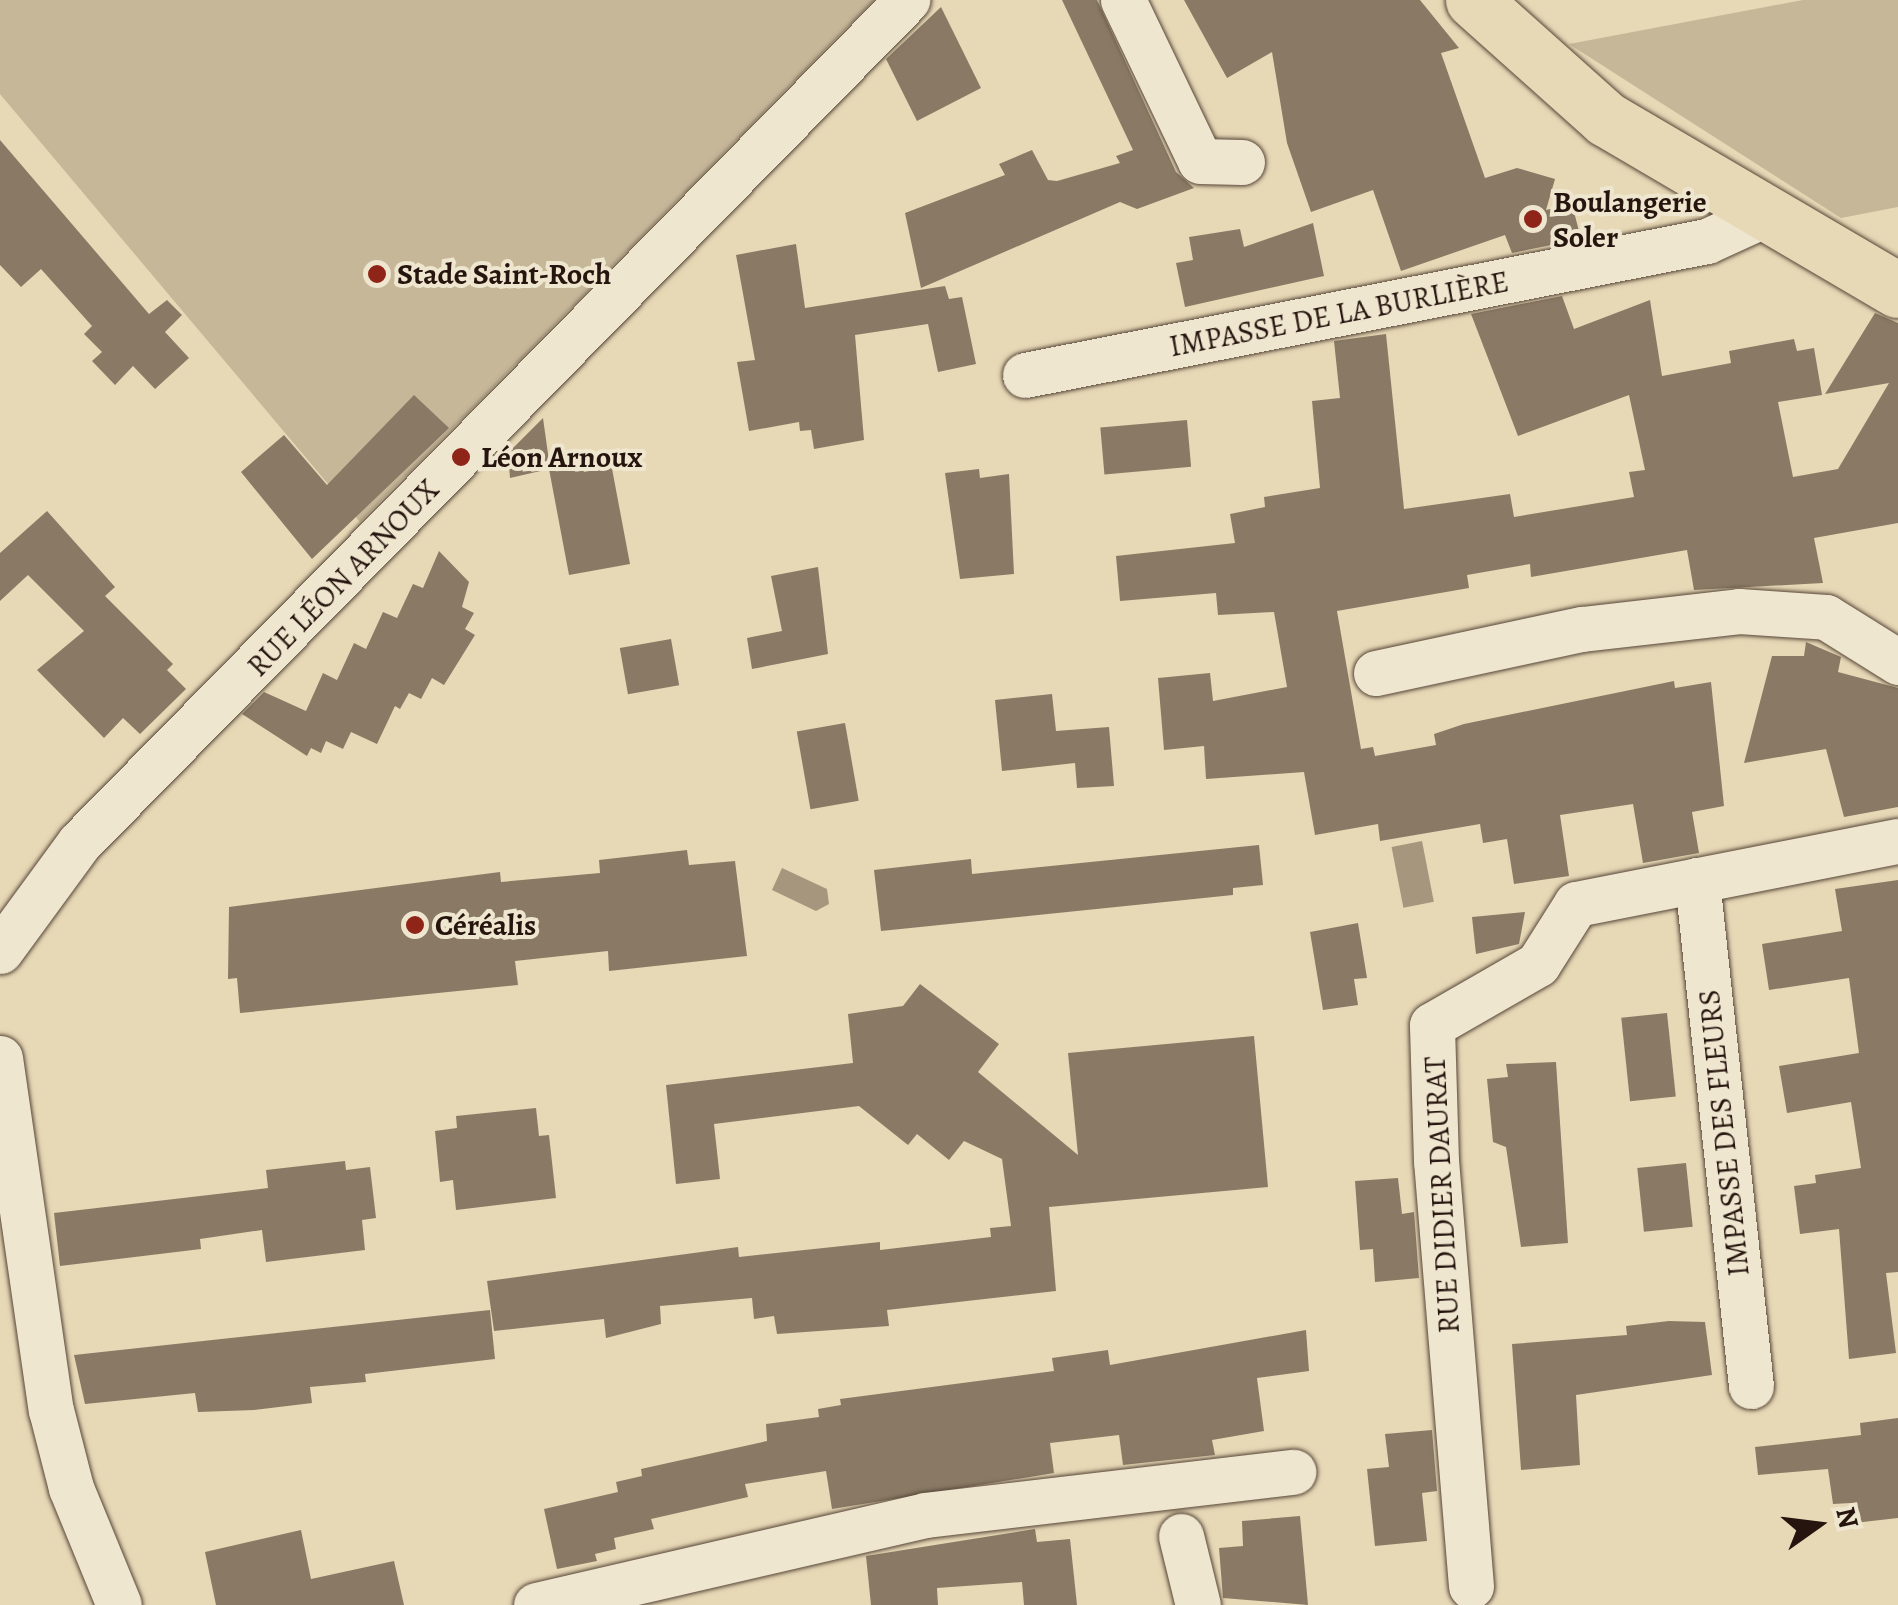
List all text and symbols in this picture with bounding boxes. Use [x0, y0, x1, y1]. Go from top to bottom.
place label: Boulangerie Soler [1553, 184, 1707, 254]
marker: Boulangerie Soler [1522, 208, 1544, 230]
place label: Stade Saint-Roch [397, 256, 611, 292]
marker: Stade Saint-Roch [366, 263, 388, 285]
street label: IMPASSE DE LA BURLIÈRE [1166, 263, 1512, 365]
place label: Léon Arnoux [481, 439, 642, 475]
marker: Léon Arnoux [450, 446, 472, 468]
street label: RUE LÉON ARNOUX [240, 472, 446, 684]
place label: Céréalis [435, 907, 536, 943]
marker: Céréalis [404, 914, 426, 936]
street label: IMPASSE DES FLEURS [1691, 988, 1757, 1278]
street label: RUE DIDIER DAURAT [1417, 1055, 1467, 1335]
north arrow [1768, 1475, 1868, 1575]
text: N [1826, 1503, 1868, 1532]

